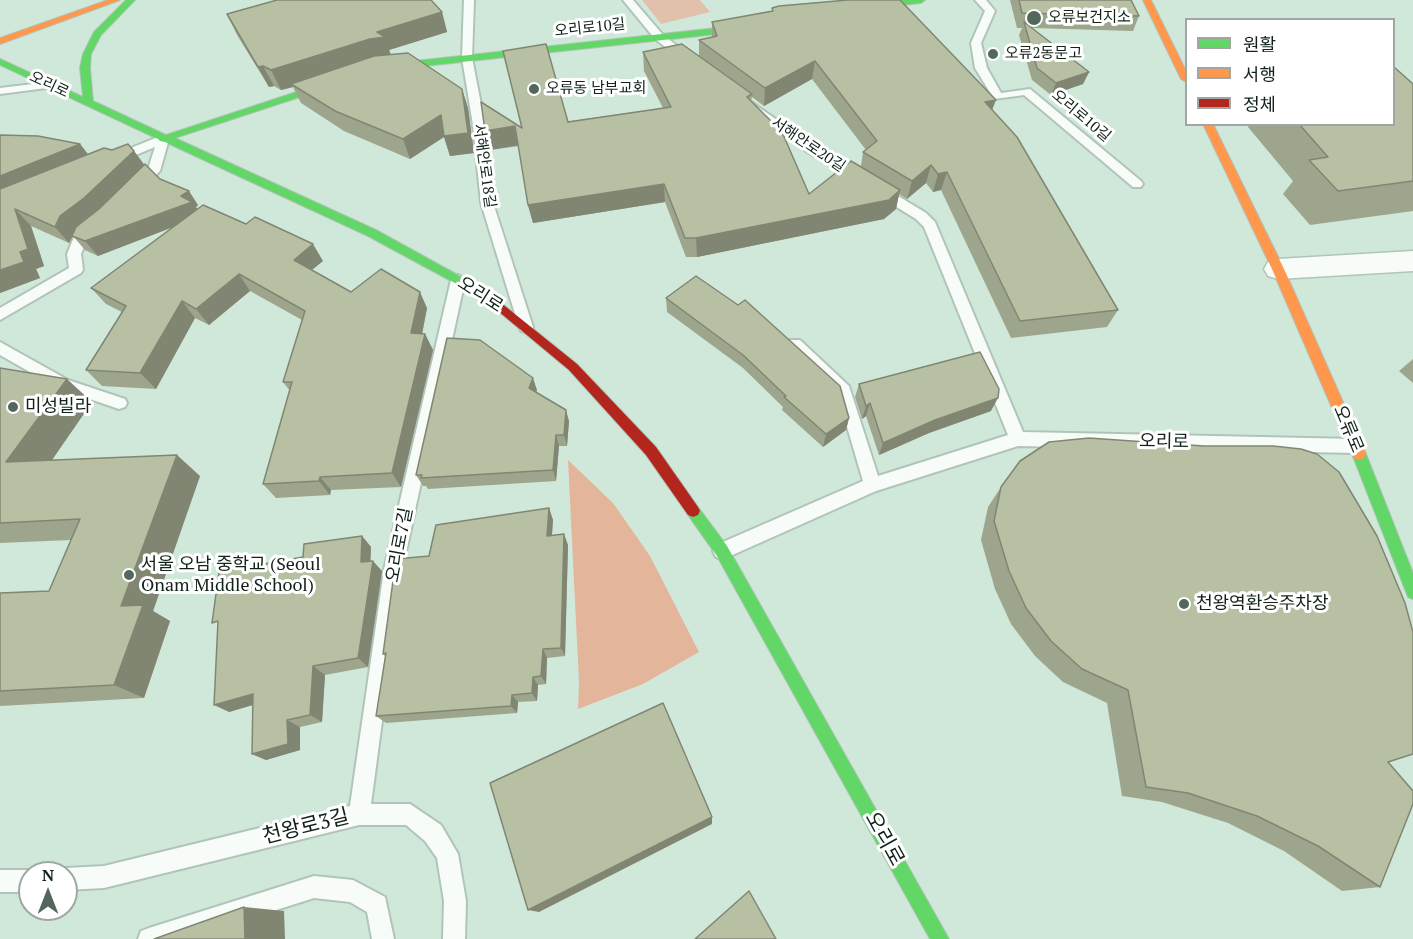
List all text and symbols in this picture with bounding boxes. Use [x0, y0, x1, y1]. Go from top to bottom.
marker: 오류보건지소 [1025, 9, 1043, 27]
place label: 오류보건지소 [1048, 9, 1131, 27]
street label: 오리로10길 [554, 15, 626, 41]
legend [1185, 18, 1395, 126]
text: 원활 [1243, 32, 1276, 56]
place label: 오류2동문고 [1005, 45, 1082, 63]
marker: 오류2동문고 [986, 47, 1000, 61]
text: 서행 [1243, 62, 1276, 86]
street label: 오리로 [26, 68, 72, 102]
place label: 오류동 남부교회 [546, 80, 646, 98]
marker: 오류동 남부교회 [527, 82, 541, 96]
street label: 오리로10길 [1048, 86, 1114, 146]
text: 정체 [1243, 92, 1276, 116]
street label: 서해안로20길 [768, 114, 848, 176]
street label: 서해안로18길 [469, 123, 499, 209]
street label: 오리로 [453, 272, 507, 318]
place label: 미성빌라 [25, 396, 91, 418]
marker: 미성빌라 [6, 400, 20, 414]
street label: 오류로 [1328, 402, 1368, 456]
street label: 오리로 [1139, 431, 1189, 453]
street label: 오리로7길 [382, 506, 418, 584]
place label: 서울 오남 중학교 (Seoul Onam Middle School) [141, 554, 321, 596]
marker: 서울 오남 중학교 (Seoul Onam Middle School) [122, 568, 136, 582]
place label: 천왕역환승주차장 [1196, 593, 1328, 615]
marker: 천왕역환승주차장 [1177, 597, 1191, 611]
street label: 천왕로3길 [260, 804, 352, 850]
street label: 오리로 [859, 808, 909, 870]
north arrow [18, 861, 78, 921]
text: N [42, 864, 54, 886]

